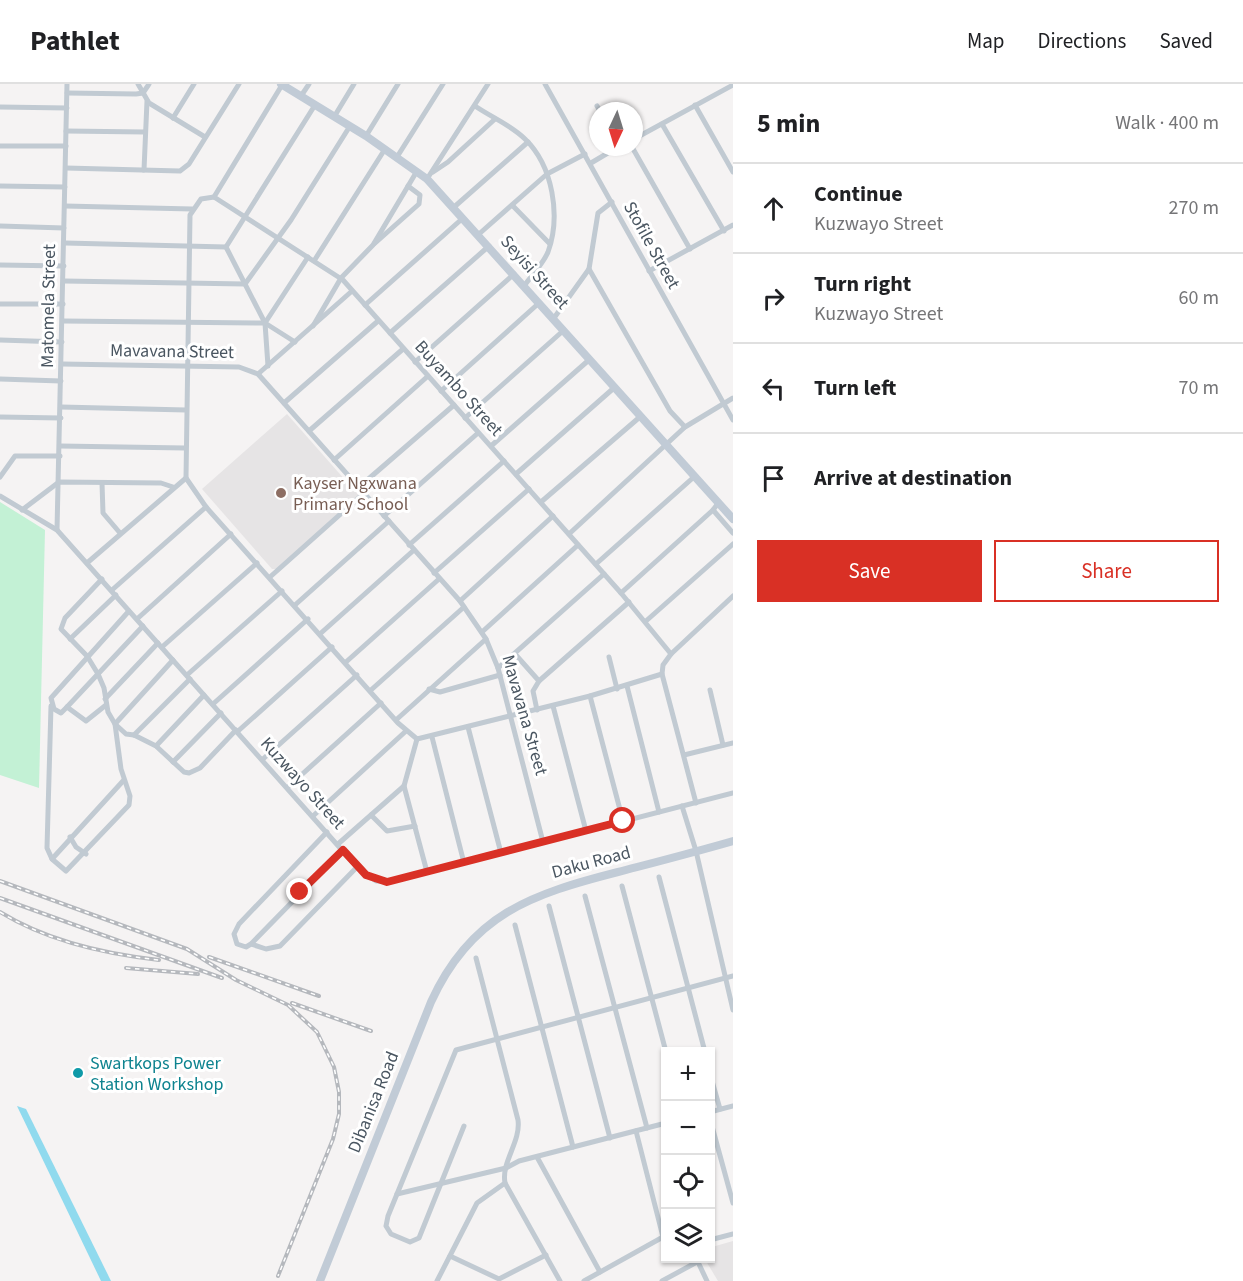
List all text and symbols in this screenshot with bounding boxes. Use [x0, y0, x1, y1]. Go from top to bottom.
text: Pathlet [30, 21, 120, 61]
text: Map [967, 26, 1005, 56]
text: Directions [1038, 26, 1126, 56]
text: Saved [1159, 26, 1213, 56]
north arrow [589, 102, 643, 156]
text: 5 min [757, 105, 820, 142]
text: Walk · 400 m [1115, 109, 1219, 137]
text: Continue [814, 178, 903, 210]
icon: ahead [757, 192, 790, 225]
text: 270 m [1169, 194, 1219, 222]
street label: Stofile Street [617, 197, 686, 294]
text: Kuzwayo Street [814, 210, 943, 238]
street label: Seyisi Street [495, 230, 575, 315]
street label: Matomela Street [35, 244, 62, 368]
text: Turn right [814, 268, 911, 300]
icon: right [757, 282, 790, 315]
text: 60 m [1179, 284, 1219, 312]
text: Kuzwayo Street [814, 300, 943, 328]
street label: Buyambo Street [409, 335, 508, 442]
street label: Mavavana Street [110, 338, 234, 365]
icon: left [757, 372, 790, 405]
text: Turn left [814, 372, 896, 404]
text: 70 m [1179, 374, 1219, 402]
icon: arrive [757, 462, 790, 495]
text: Arrive at destination [814, 462, 1012, 494]
place label: Kayser Ngxwana Primary School [293, 471, 417, 517]
marker: Kayser Ngxwana Primary School [274, 486, 288, 500]
button: Save [757, 540, 982, 602]
button: Share [994, 540, 1219, 602]
street label: Mavavana Street [495, 652, 554, 778]
street label: Kuzwayo Street [254, 732, 351, 835]
route start [609, 807, 635, 833]
street label: Daku Road [549, 840, 633, 885]
route end [286, 878, 312, 904]
map controls [661, 1047, 715, 1263]
button: + [661, 1047, 715, 1101]
street label: Dibanisa Road [342, 1048, 405, 1157]
place label: Swartkops Power Station Workshop [90, 1051, 224, 1097]
marker: Swartkops Power Station Workshop [71, 1066, 85, 1080]
button: − [661, 1101, 715, 1155]
button: locate [661, 1155, 715, 1209]
button: layers [661, 1209, 715, 1263]

